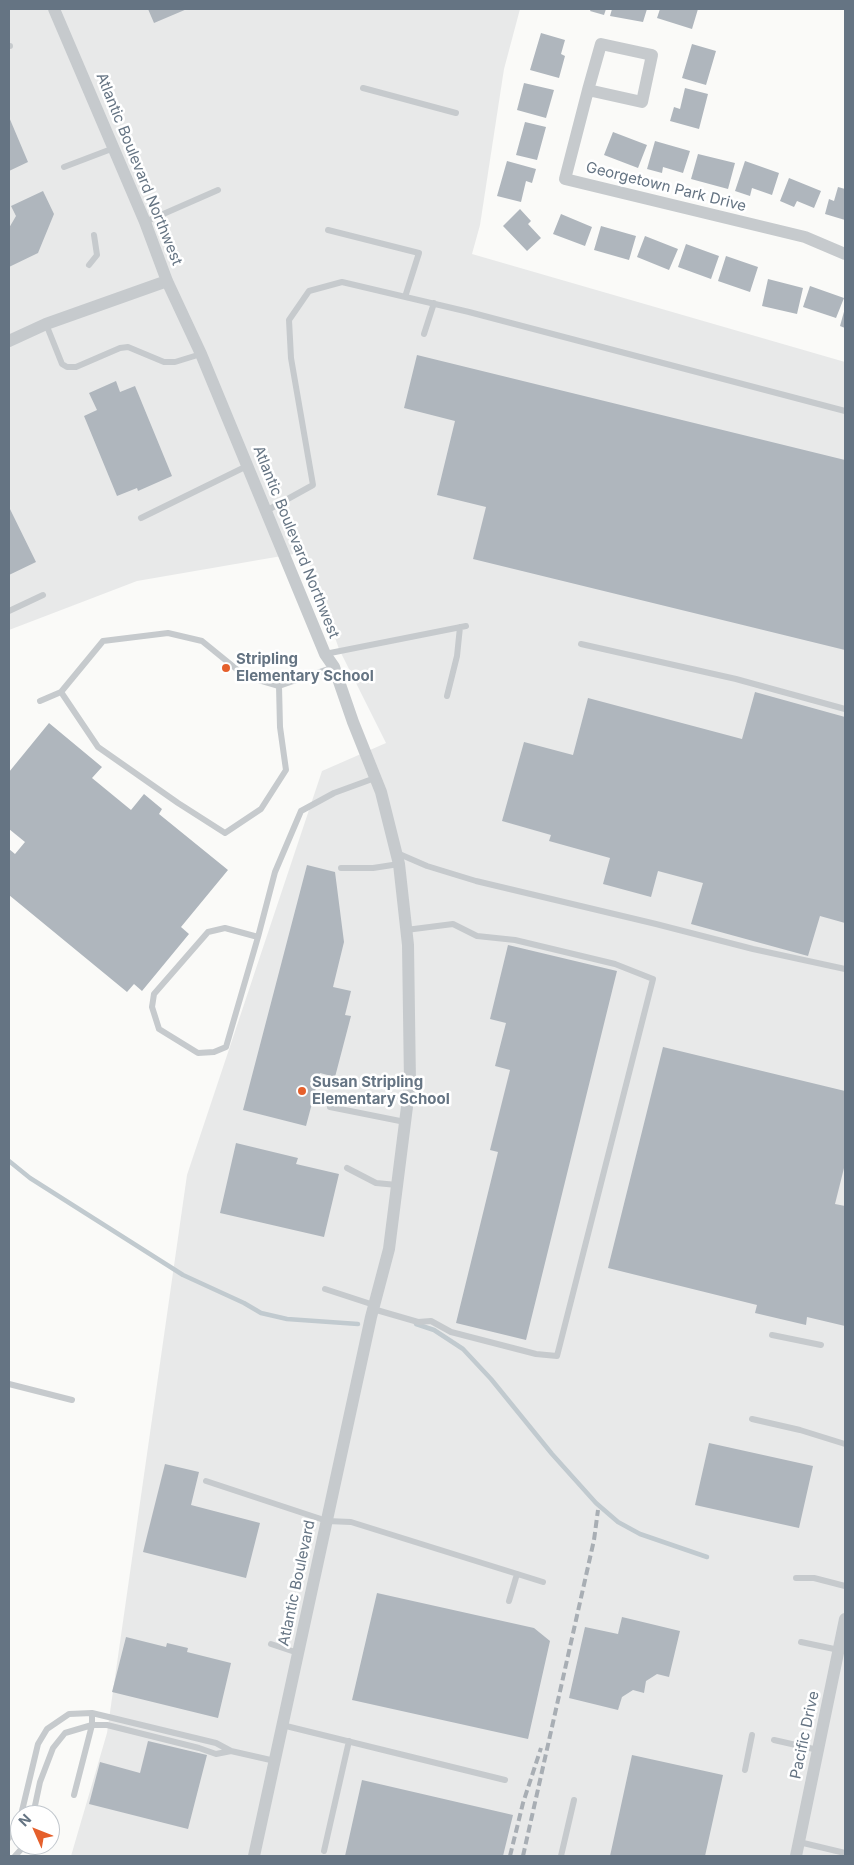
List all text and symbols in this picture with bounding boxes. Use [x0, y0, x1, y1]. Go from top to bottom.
street label: Atlantic Boulevard Northwest [92, 70, 186, 268]
street label: Georgetown Park Drive [584, 158, 748, 216]
street label: Atlantic Boulevard Northwest [249, 443, 343, 641]
place label: Stripling Elementary School [236, 650, 374, 685]
marker: Stripling Elementary School [220, 662, 232, 674]
place label: Susan Stripling Elementary School [312, 1073, 450, 1108]
marker: Susan Stripling Elementary School [296, 1085, 308, 1097]
street label: Atlantic Boulevard [275, 1518, 319, 1648]
street label: Pacific Drive [787, 1689, 823, 1781]
north arrow [10, 1805, 60, 1855]
text: N [15, 1810, 34, 1830]

